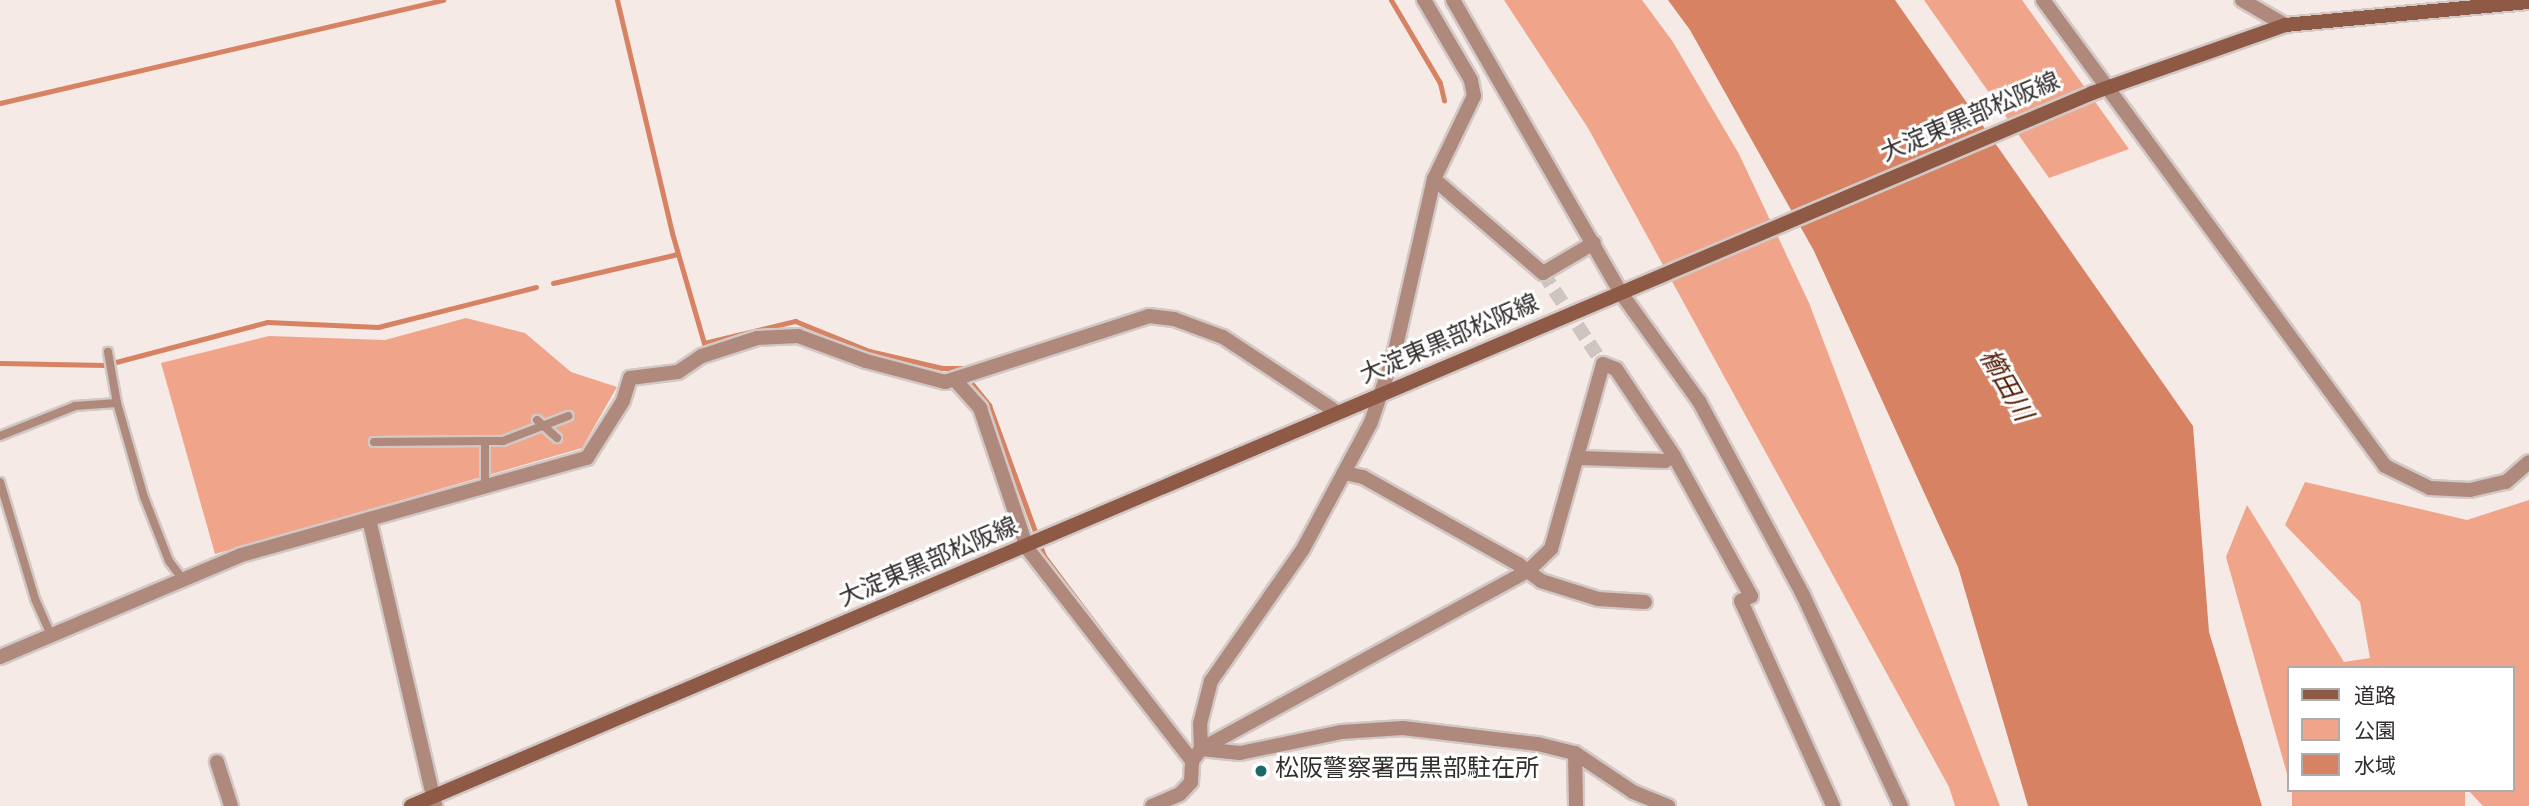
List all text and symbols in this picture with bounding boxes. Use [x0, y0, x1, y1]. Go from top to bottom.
street label: 大淀東黒部松阪線 [1877, 68, 2065, 170]
street label: 大淀東黒部松阪線 [1356, 290, 1544, 392]
water label: 櫛田川 [1971, 344, 2037, 428]
street label: 大淀東黒部松阪線 [835, 513, 1023, 615]
legend [2288, 666, 2515, 792]
text: 道路 [2354, 684, 2396, 711]
text: 公園 [2354, 719, 2396, 746]
text: 水域 [2354, 754, 2396, 781]
place label: 松阪警察署西黒部駐在所 [1275, 757, 1539, 785]
marker: 松阪警察署西黒部駐在所 [1253, 763, 1269, 779]

